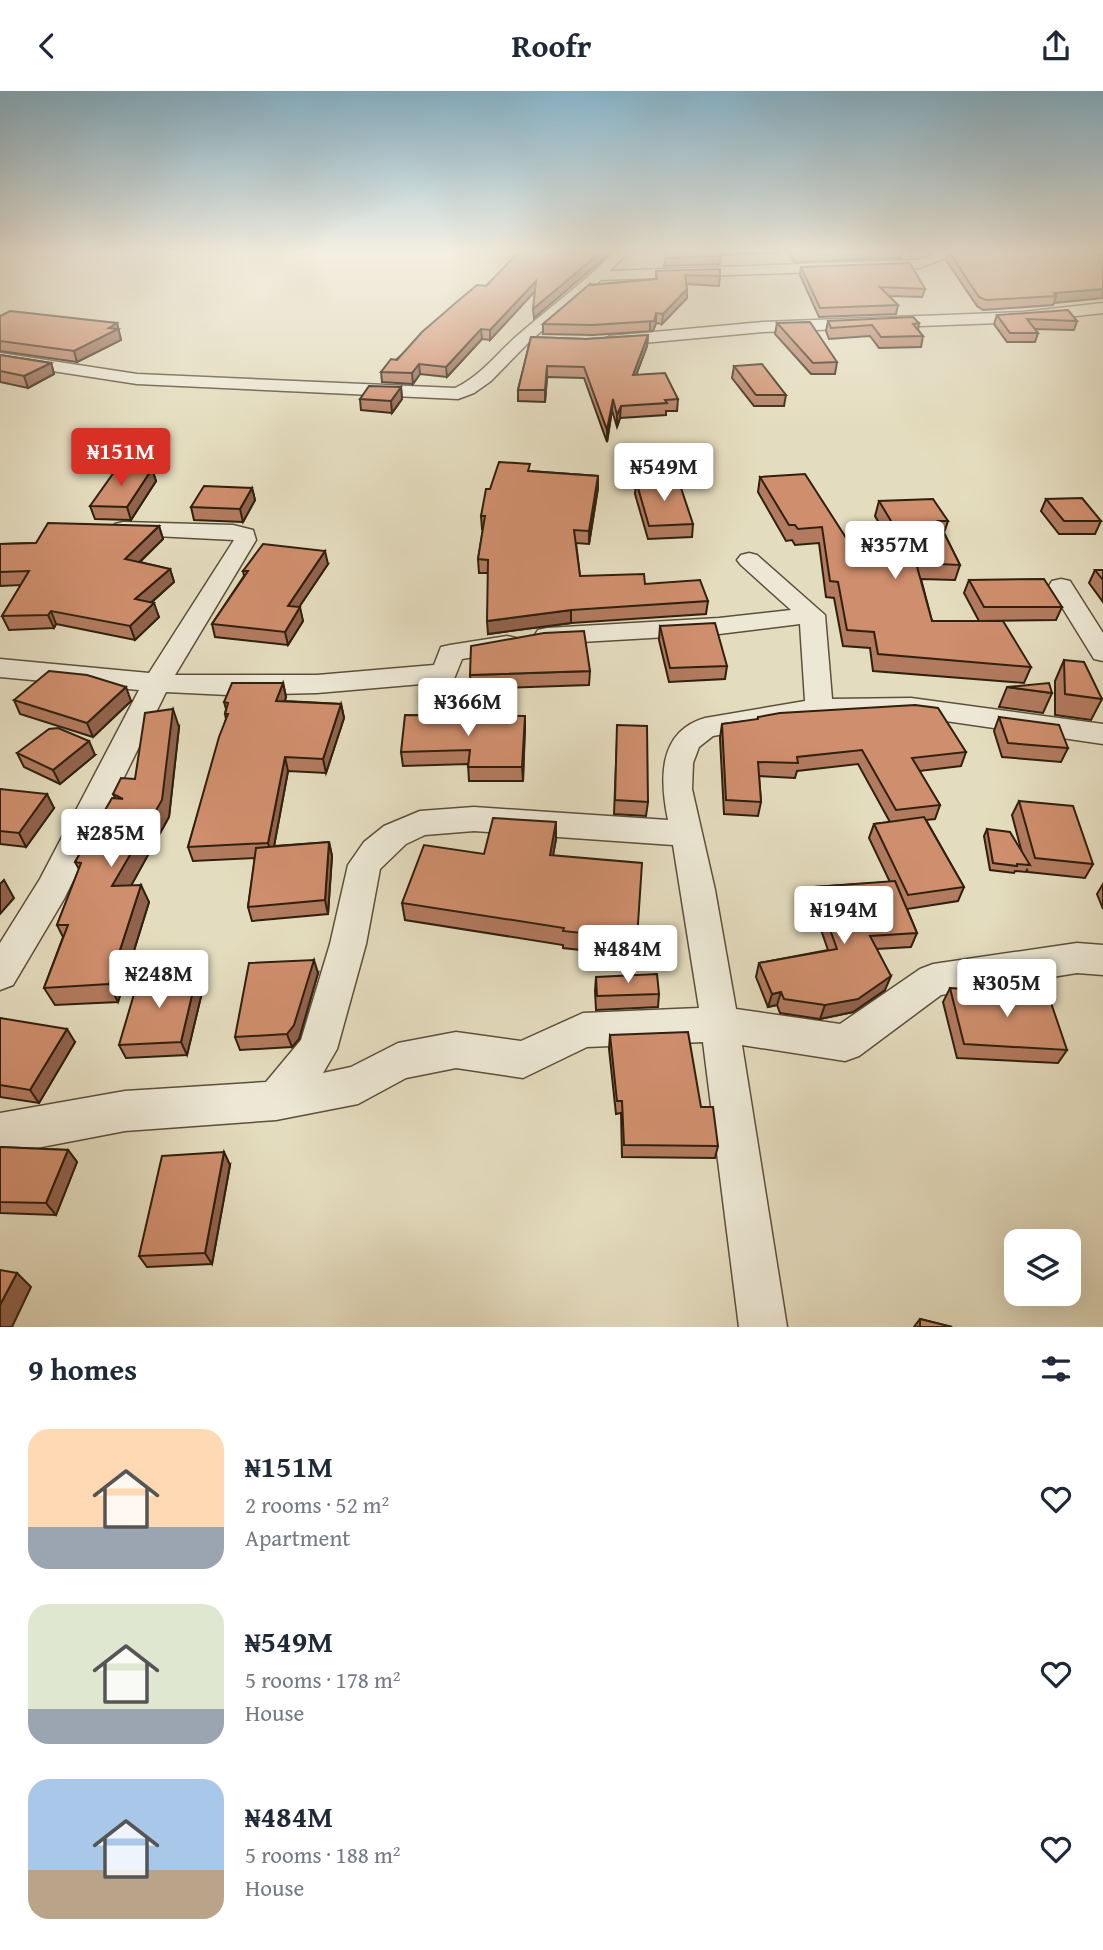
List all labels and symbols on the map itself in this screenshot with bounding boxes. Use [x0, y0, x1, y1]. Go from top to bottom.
pin: ₦151M [72, 429, 170, 488]
pin: ₦549M [615, 443, 713, 503]
pin: ₦357M [846, 521, 944, 581]
pin: ₦366M [419, 679, 517, 738]
pin: ₦285M [62, 809, 160, 869]
pin: ₦194M [795, 887, 893, 946]
pin: ₦484M [579, 925, 677, 985]
pin: ₦248M [110, 951, 208, 1010]
pin: ₦305M [958, 960, 1056, 1019]

